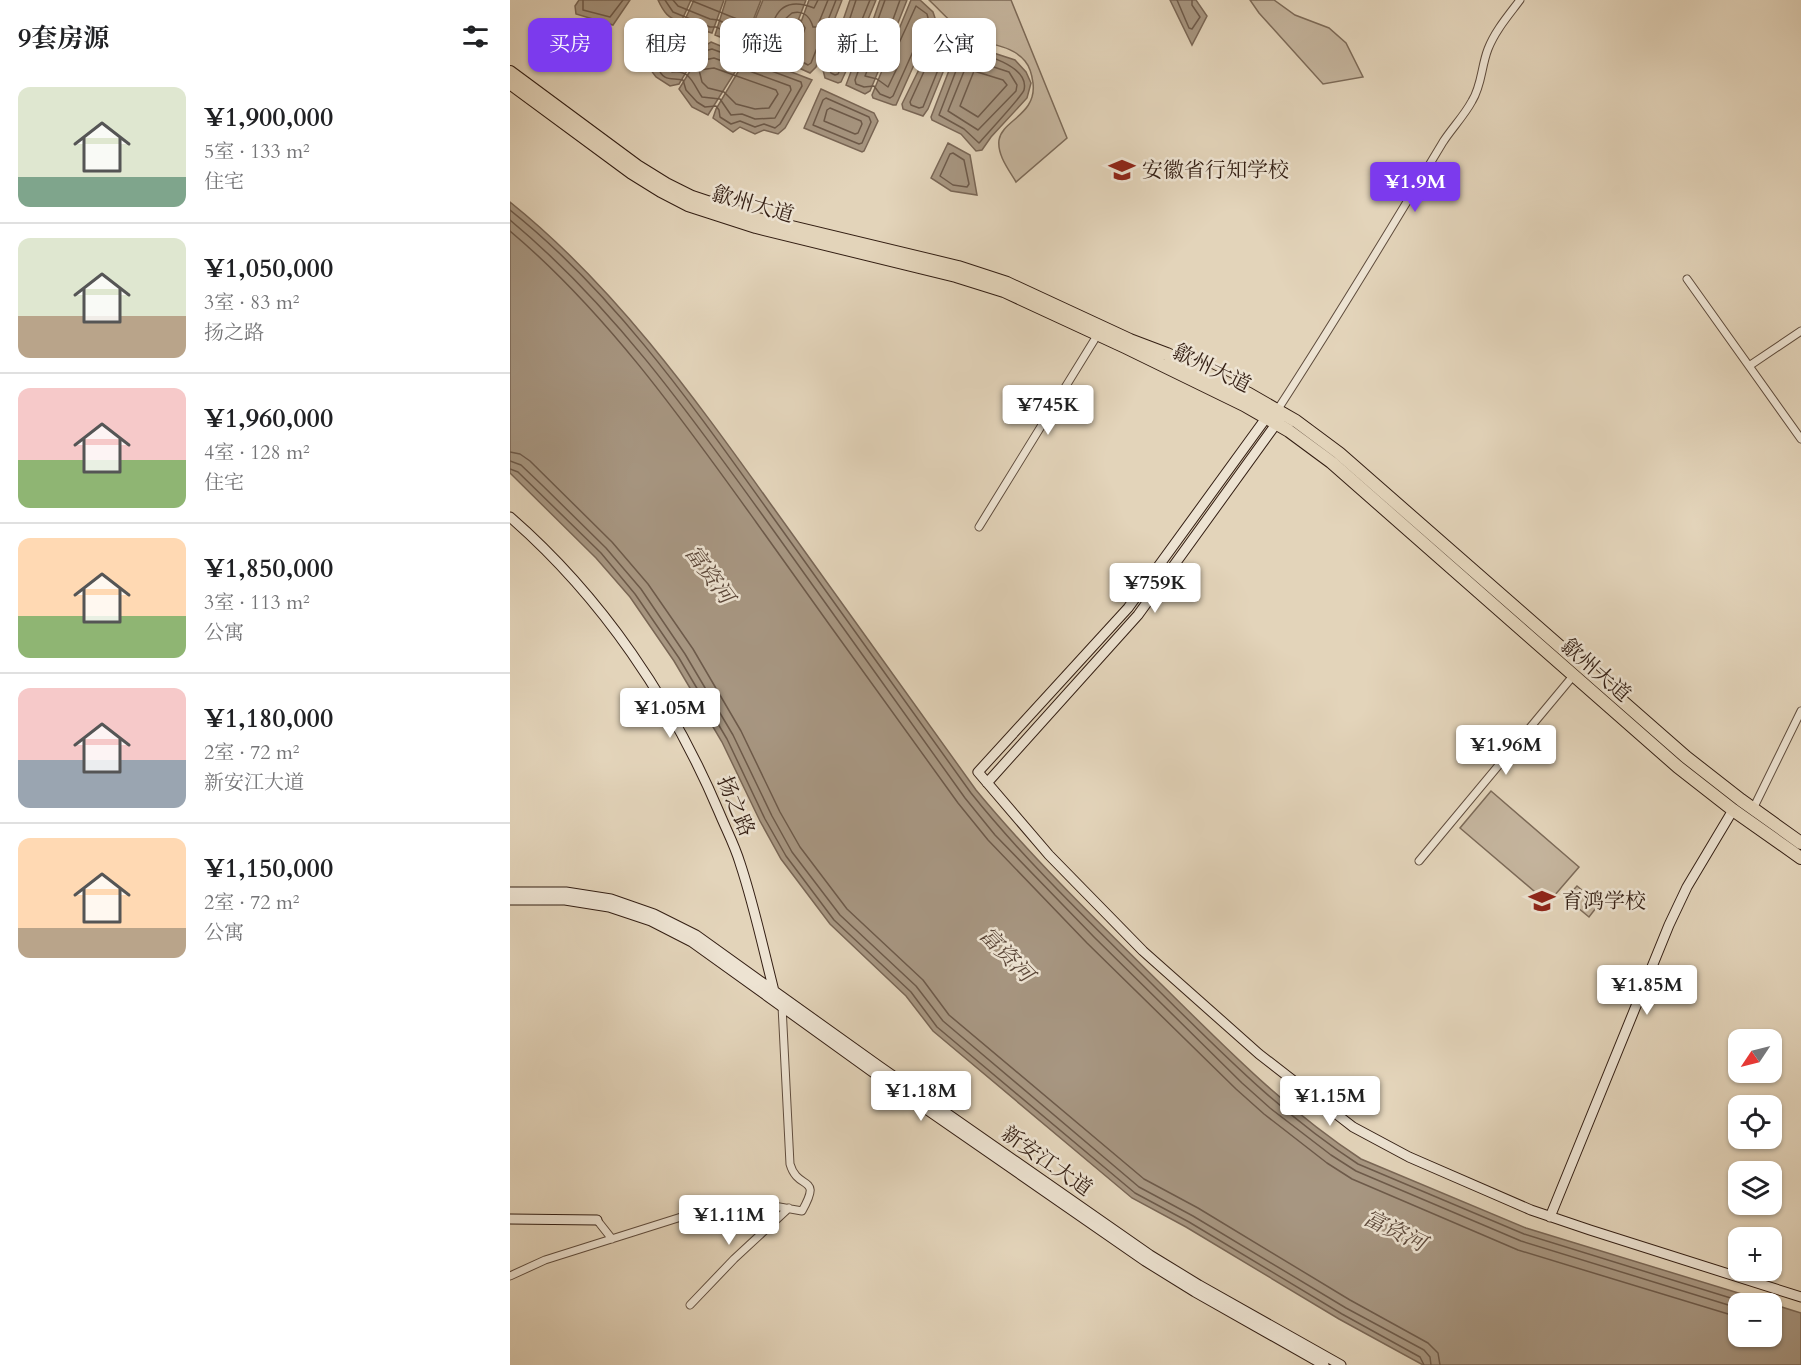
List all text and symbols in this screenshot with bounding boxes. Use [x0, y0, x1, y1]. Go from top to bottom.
chip: 买房 [528, 18, 612, 72]
chip: 租房 [624, 18, 708, 72]
chip: 筛选 [720, 18, 804, 72]
chip: 新上 [816, 18, 900, 72]
chip: 公寓 [912, 18, 996, 72]
icon: filters [459, 20, 492, 53]
text: 9套房源 [18, 21, 109, 56]
text: ¥1,900,000 [204, 100, 333, 135]
icon: home [66, 111, 138, 183]
text: 5室 · 133 m² [204, 138, 310, 165]
school or university icon: 安徽省行知学校 [1107, 155, 1137, 185]
place label: 安徽省行知学校 [1142, 156, 1289, 185]
pin: ¥1.9M [1373, 162, 1457, 213]
text: 住宅 [204, 168, 244, 195]
text: ¥1.9M [1384, 168, 1446, 195]
street label: 歙州大道 [708, 179, 797, 230]
text: ¥1,050,000 [204, 251, 333, 286]
icon: home [66, 262, 138, 334]
text: 3室 · 83 m² [204, 289, 300, 316]
text: 扬之路 [204, 319, 264, 346]
street label: 歙州大道 [1168, 337, 1256, 400]
pin: ¥745K [1006, 385, 1090, 436]
text: ¥745K [1017, 391, 1079, 418]
text: ¥1,960,000 [204, 401, 333, 436]
icon: home [66, 412, 138, 484]
text: 4室 · 128 m² [204, 439, 310, 466]
text: 住宅 [204, 469, 244, 496]
water label: 富资河 [678, 539, 743, 613]
text: ¥1,850,000 [204, 551, 333, 586]
icon: home [66, 562, 138, 634]
pin: ¥759K [1113, 563, 1197, 614]
text: ¥759K [1124, 569, 1186, 596]
text: 3室 · 113 m² [204, 589, 310, 616]
text: 公寓 [204, 619, 244, 646]
street label: 歙州大道 [1554, 632, 1637, 709]
pin: ¥1.05M [621, 688, 719, 739]
text: ¥1.05M [634, 694, 706, 721]
text: ¥1,180,000 [204, 701, 333, 736]
icon: home [66, 712, 138, 784]
pin: ¥1.96M [1457, 725, 1555, 776]
text: ¥1.96M [1470, 731, 1542, 758]
text: 2室 · 72 m² [204, 739, 300, 766]
text: 新安江大道 [204, 769, 304, 796]
street label: 扬之路 [710, 772, 761, 841]
text: ¥1,150,000 [204, 851, 333, 886]
icon: home [66, 862, 138, 934]
school or university icon: 育鸿学校 [1527, 886, 1557, 916]
place label: 育鸿学校 [1562, 887, 1646, 916]
text: 2室 · 72 m² [204, 889, 300, 916]
text: 公寓 [204, 919, 244, 946]
water label: 富资河 [973, 921, 1043, 992]
pin: ¥1.85M [1598, 965, 1696, 1016]
text: ¥1.85M [1611, 971, 1683, 998]
north arrow [1728, 1029, 1782, 1083]
map controls [1728, 1029, 1782, 1347]
pin: ¥1.18M [872, 1071, 970, 1122]
pin: ¥1.15M [1281, 1076, 1379, 1127]
text: ¥1.18M [885, 1077, 957, 1104]
text: ¥1.15M [1294, 1082, 1366, 1109]
button: locate [1728, 1095, 1782, 1149]
street label: 新安江大道 [995, 1119, 1098, 1203]
button: layers [1728, 1161, 1782, 1215]
pin: ¥1.11M [680, 1195, 778, 1246]
text: ¥1.11M [693, 1201, 765, 1228]
water label: 富资河 [1358, 1203, 1434, 1261]
button: + [1728, 1227, 1782, 1281]
button: − [1728, 1293, 1782, 1347]

